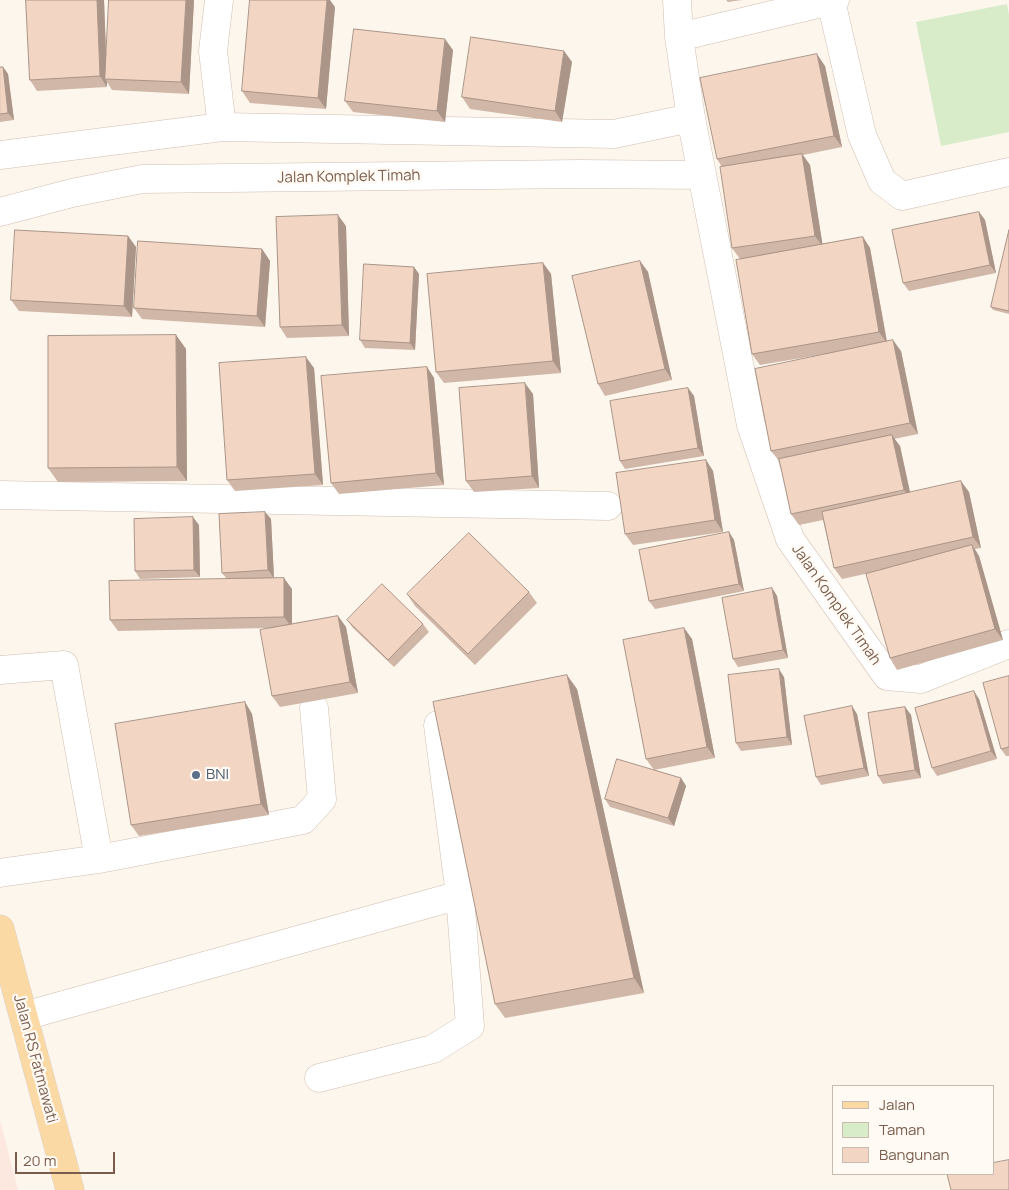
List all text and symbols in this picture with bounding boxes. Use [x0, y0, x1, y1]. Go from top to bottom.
street label: Jalan Komplek Timah [277, 167, 421, 187]
street label: Jalan Komplek Timah [788, 541, 884, 669]
place label: BNI [206, 766, 229, 784]
marker: BNI [190, 769, 202, 781]
street label: Jalan RS Fatmawati [9, 993, 61, 1125]
legend [832, 1085, 994, 1175]
text: Jalan [879, 1094, 915, 1115]
text: Taman [879, 1119, 925, 1140]
scale bar [18, 1142, 118, 1174]
text: Bangunan [879, 1144, 949, 1165]
text: 20 m [23, 1150, 56, 1171]

